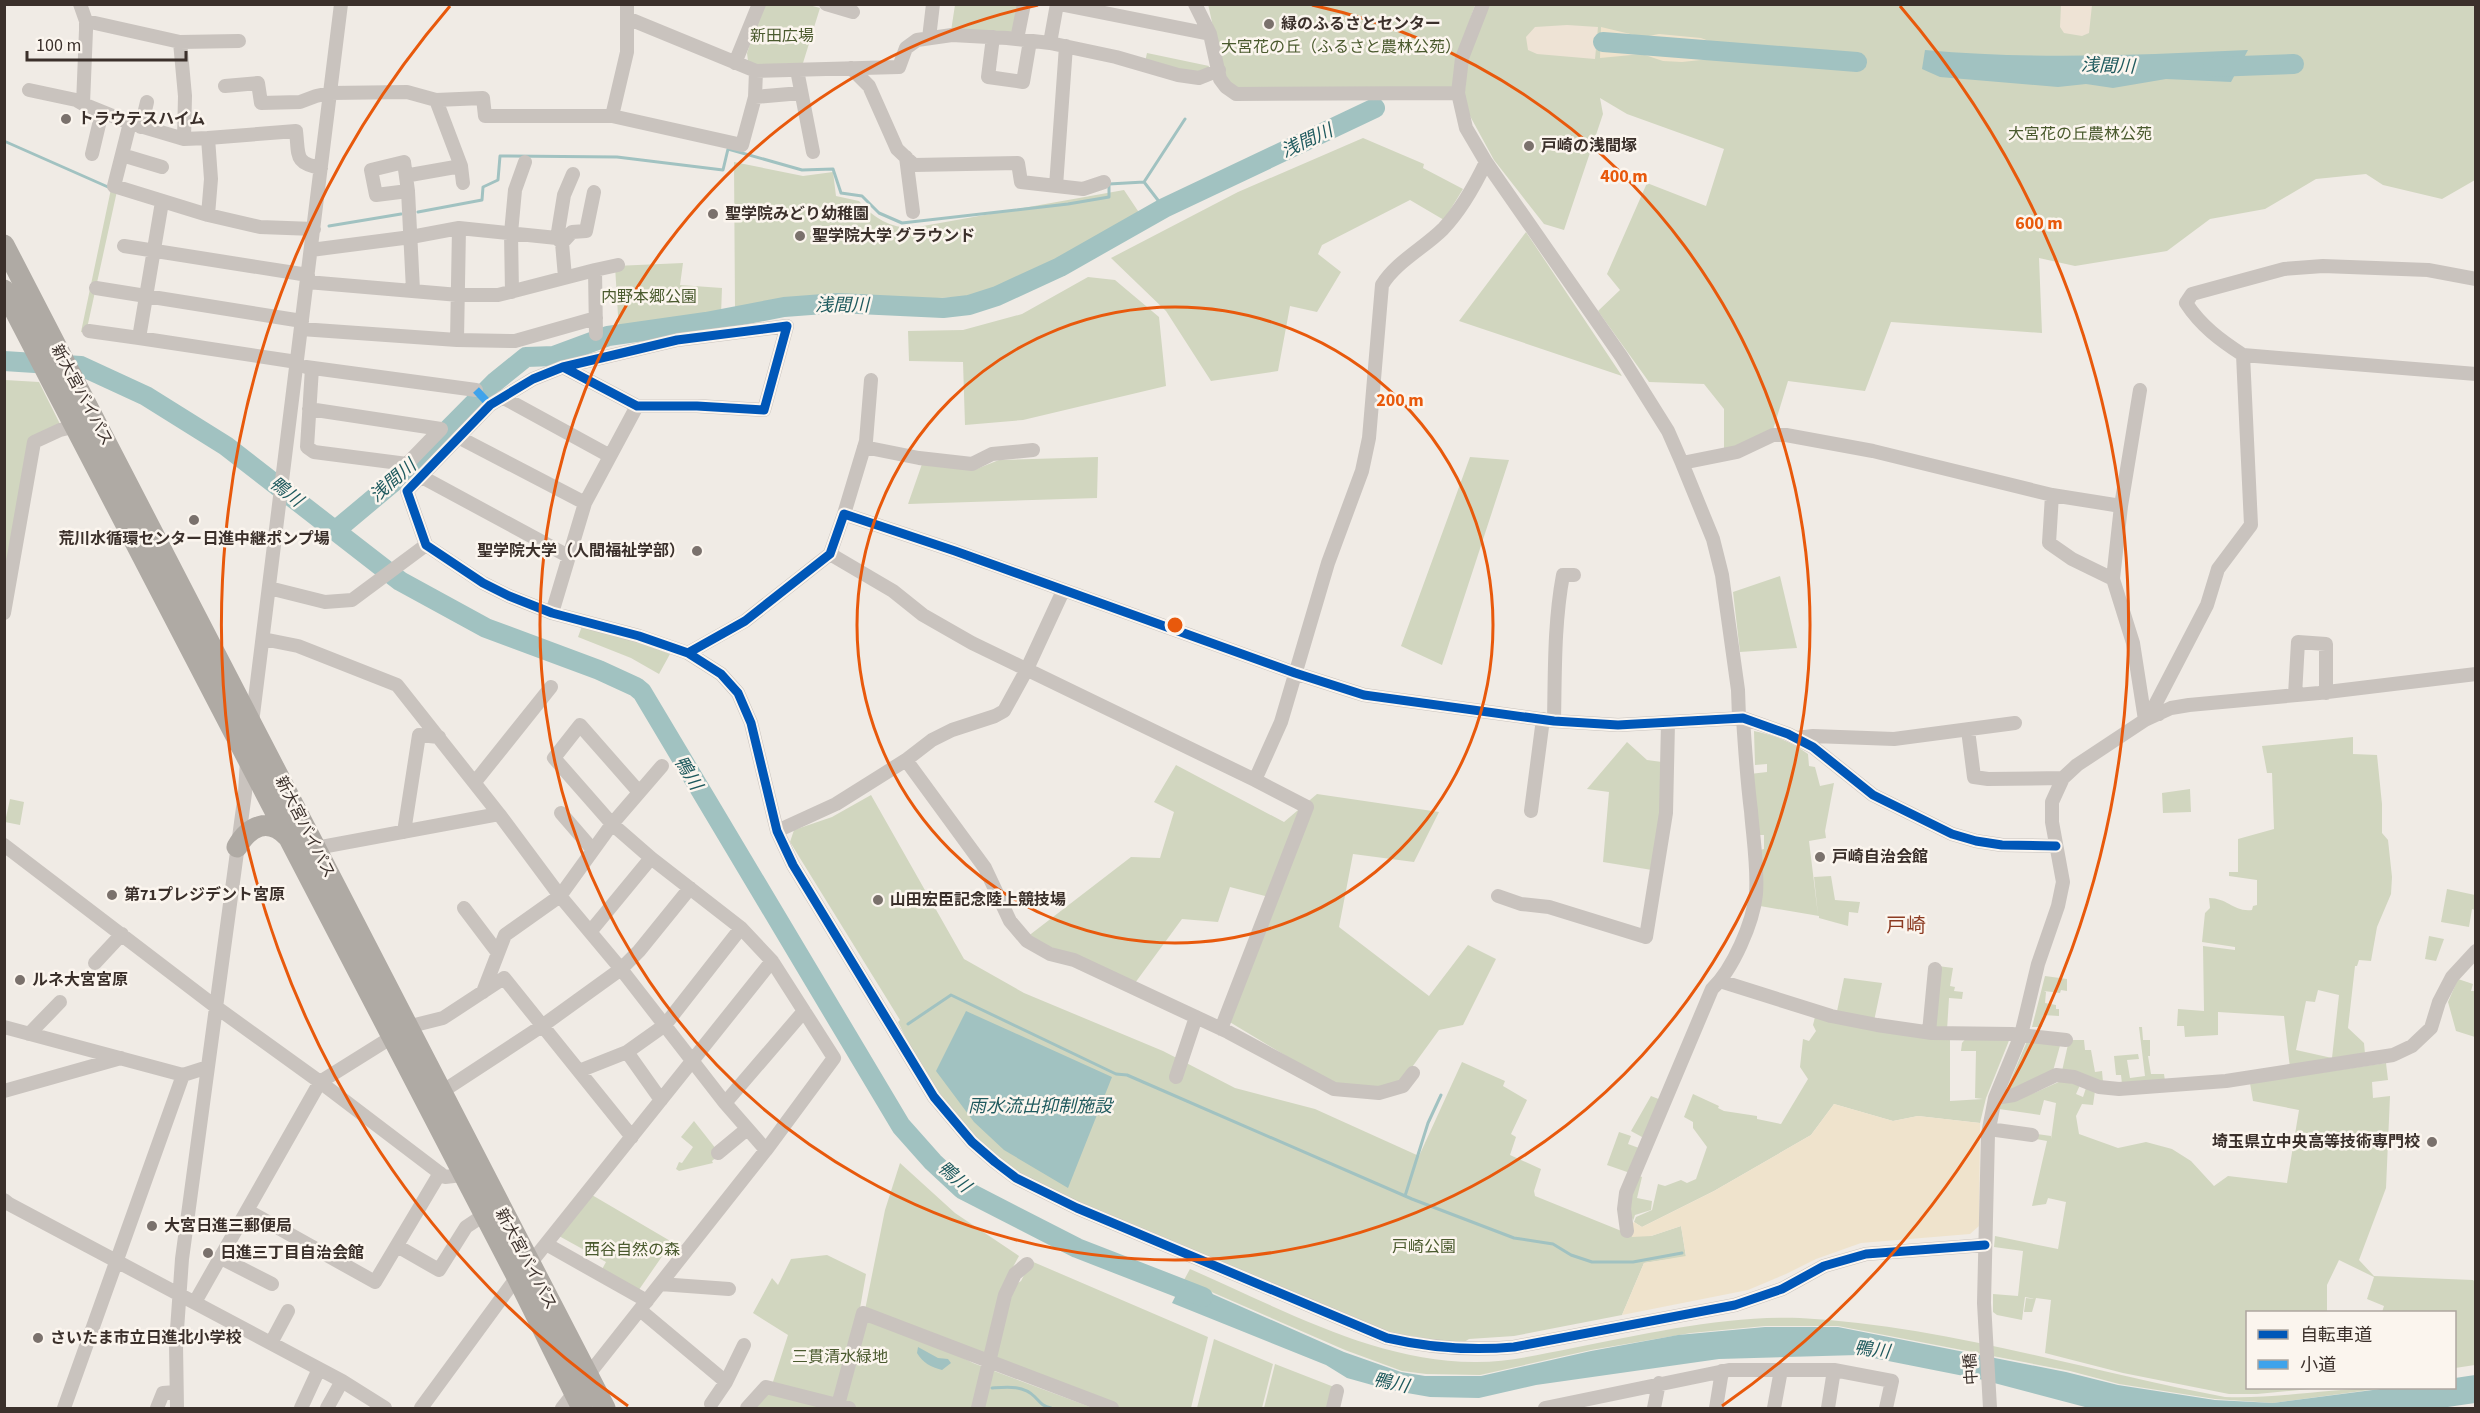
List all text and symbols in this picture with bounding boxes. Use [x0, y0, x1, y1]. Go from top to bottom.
place label: 緑のふるさとセンター [1281, 13, 1441, 35]
marker: 緑のふるさとセンター [1262, 17, 1276, 31]
scale bar [27, 24, 186, 62]
park label: 新田広場 [750, 25, 814, 47]
text: 100 m [36, 33, 81, 58]
park label: 大宮花の丘（ふるさと農林公苑） [1221, 36, 1461, 58]
water label: 浅間川 [2081, 53, 2137, 80]
place label: トラウテスハイム [78, 108, 205, 130]
marker: トラウテスハイム [59, 112, 73, 126]
water label: 浅間川 [1277, 117, 1339, 164]
park label: 大宮花の丘農林公苑 [2008, 123, 2152, 145]
place label: 戸崎の浅間塚 [1541, 135, 1637, 157]
marker: 戸崎の浅間塚 [1522, 139, 1536, 153]
text: 400 m [1600, 164, 1648, 189]
place label: 聖学院みどり幼稚園 [725, 203, 869, 225]
marker: 聖学院みどり幼稚園 [706, 207, 720, 221]
text: 600 m [2015, 211, 2063, 236]
place label: 聖学院大学 グラウンド [812, 225, 975, 247]
marker: 聖学院大学 グラウンド [793, 229, 807, 243]
park label: 内野本郷公園 [601, 286, 697, 308]
water label: 浅間川 [815, 293, 871, 318]
street label: 新大宮バイパス [46, 341, 118, 449]
text: 200 m [1376, 388, 1424, 413]
water label: 浅間川 [364, 453, 423, 508]
water label: 鴨川 [264, 471, 309, 514]
marker: 荒川水循環センター日進中継ポンプ場 [187, 513, 201, 527]
place label: 荒川水循環センター日進中継ポンプ場 [58, 528, 330, 550]
place label: 聖学院大学（人間福祉学部） [477, 540, 685, 562]
marker: 聖学院大学（人間福祉学部） [690, 544, 704, 558]
centre of rings [1165, 615, 1185, 635]
water label: 鴨川 [668, 751, 709, 797]
street label: 新大宮バイパス [270, 772, 340, 882]
place label: 戸崎自治会館 [1832, 846, 1928, 868]
marker: 戸崎自治会館 [1813, 850, 1827, 864]
place label: 第71プレジデント宮原 [124, 884, 285, 906]
marker: 第71プレジデント宮原 [105, 888, 119, 902]
place label: 山田宏臣記念陸上競技場 [890, 889, 1066, 911]
marker: 山田宏臣記念陸上競技場 [871, 893, 885, 907]
district label: 戸崎 [1886, 912, 1926, 940]
place label: ルネ大宮宮原 [32, 969, 128, 991]
marker: ルネ大宮宮原 [13, 973, 27, 987]
water label: 雨水流出抑制施設 [968, 1094, 1115, 1119]
place label: 埼玉県立中央高等技術専門校 [2212, 1131, 2420, 1153]
marker: 埼玉県立中央高等技術専門校 [2425, 1135, 2439, 1149]
water label: 鴨川 [932, 1156, 977, 1200]
street label: 新大宮バイパス [490, 1205, 562, 1313]
place label: 大宮日進三郵便局 [164, 1215, 292, 1237]
marker: 大宮日進三郵便局 [145, 1219, 159, 1233]
park label: 戸崎公園 [1392, 1236, 1456, 1258]
park label: 西谷自然の森 [584, 1239, 680, 1261]
place label: 日進三丁目自治会館 [220, 1242, 364, 1264]
marker: 日進三丁目自治会館 [201, 1246, 215, 1260]
legend [2246, 1311, 2456, 1389]
text: 自転車道 [2300, 1323, 2372, 1348]
place label: さいたま市立日進北小学校 [50, 1327, 242, 1349]
marker: さいたま市立日進北小学校 [31, 1331, 45, 1345]
water label: 鴨川 [1853, 1335, 1893, 1365]
park label: 三貫清水緑地 [792, 1346, 888, 1368]
street label: 中橋 [1959, 1352, 1983, 1386]
text: 小道 [2300, 1353, 2336, 1378]
water label: 鴨川 [1371, 1367, 1413, 1399]

